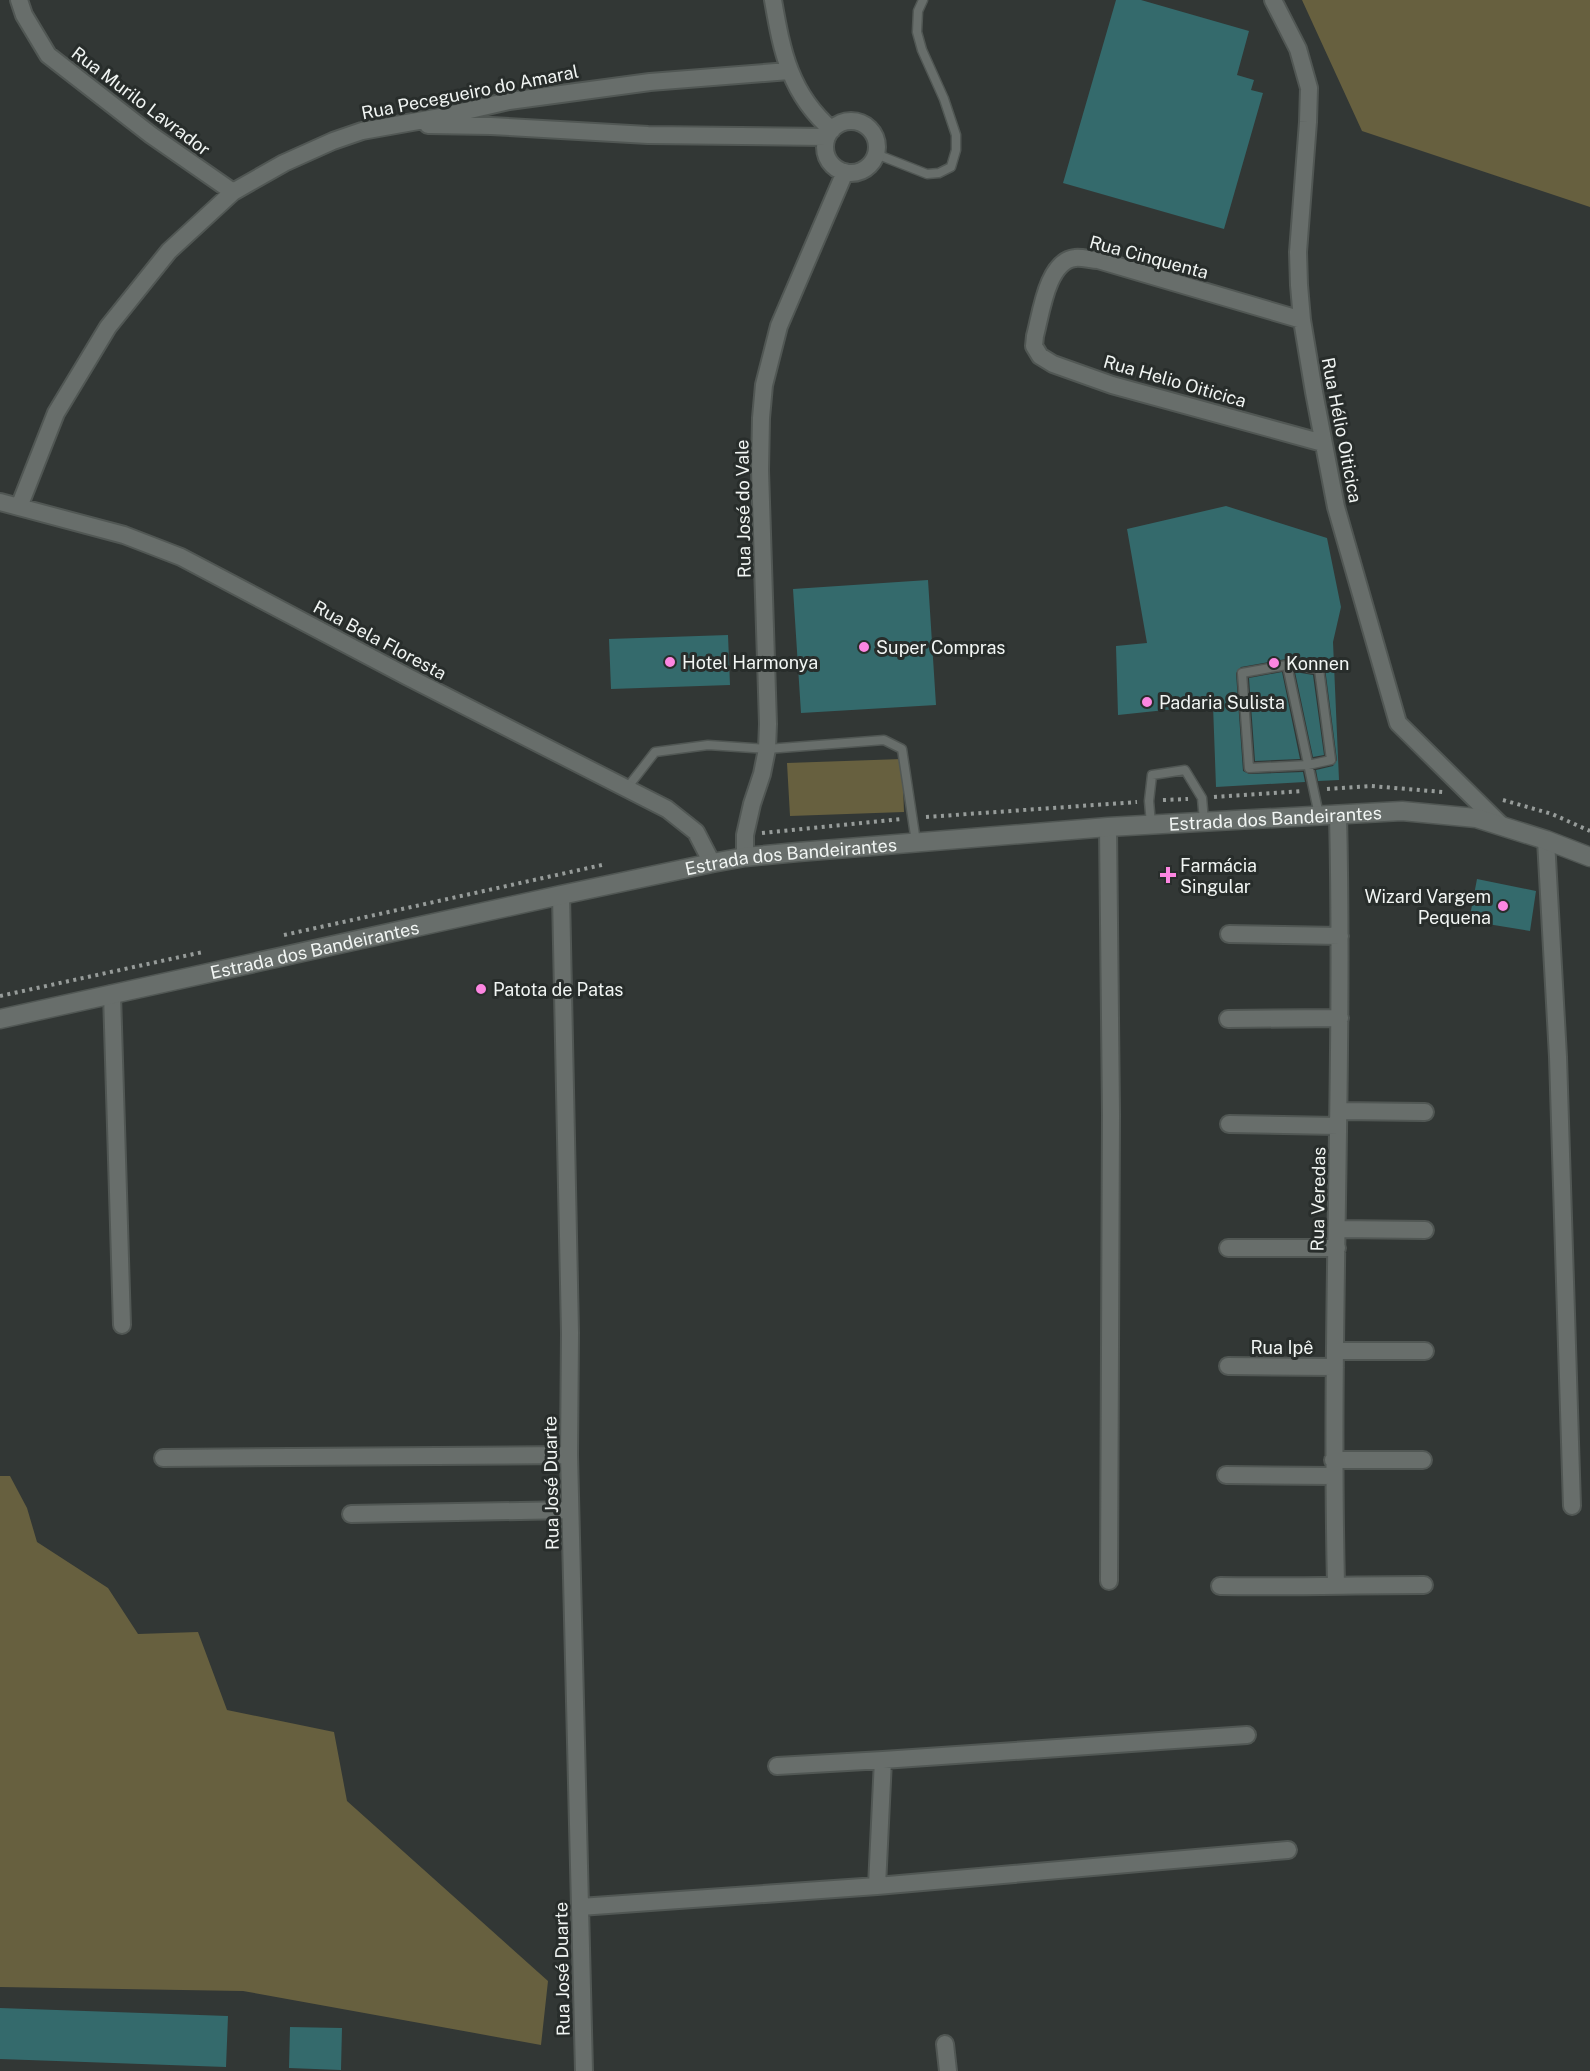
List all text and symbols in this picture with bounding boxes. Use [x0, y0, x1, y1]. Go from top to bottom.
street label: Rua Murilo Lavrador [68, 42, 214, 160]
street label: Rua Pecegueiro do Amaral [360, 61, 580, 123]
street label: Rua Cinquenta [1087, 231, 1211, 283]
street label: Rua Helio Oiticica [1101, 351, 1249, 411]
street label: Rua Hélio Oiticica [1318, 356, 1366, 504]
street label: Rua José do Vale [731, 440, 755, 578]
street label: Rua Bela Floresta [310, 596, 450, 684]
place label: Super Compras [876, 637, 1005, 658]
marker: Super Compras [857, 640, 871, 654]
place label: Hotel Harmonya [682, 652, 818, 673]
place label: Konnen [1286, 653, 1349, 674]
marker: Hotel Harmonya [663, 655, 677, 669]
marker: Konnen [1267, 656, 1281, 670]
place label: Padaria Sulista [1159, 692, 1285, 713]
marker: Padaria Sulista [1140, 695, 1154, 709]
street label: Estrada dos Bandeirantes [1168, 802, 1382, 834]
street label: Estrada dos Bandeirantes [683, 834, 898, 879]
place label: Farmácia Singular [1180, 855, 1257, 897]
marker: Farmácia Singular [1161, 868, 1175, 882]
place label: Wizard Vargem Pequena [1364, 886, 1491, 928]
marker: Wizard Vargem Pequena [1496, 899, 1510, 913]
street label: Estrada dos Bandeirantes [208, 916, 421, 983]
place label: Patota de Patas [493, 979, 623, 1000]
marker: Patota de Patas [474, 982, 488, 996]
street label: Rua Veredas [1307, 1146, 1329, 1252]
street label: Rua Ipê [1251, 1337, 1313, 1358]
street label: Rua José Duarte [539, 1416, 563, 1550]
street label: Rua José Duarte [550, 1902, 574, 2036]

